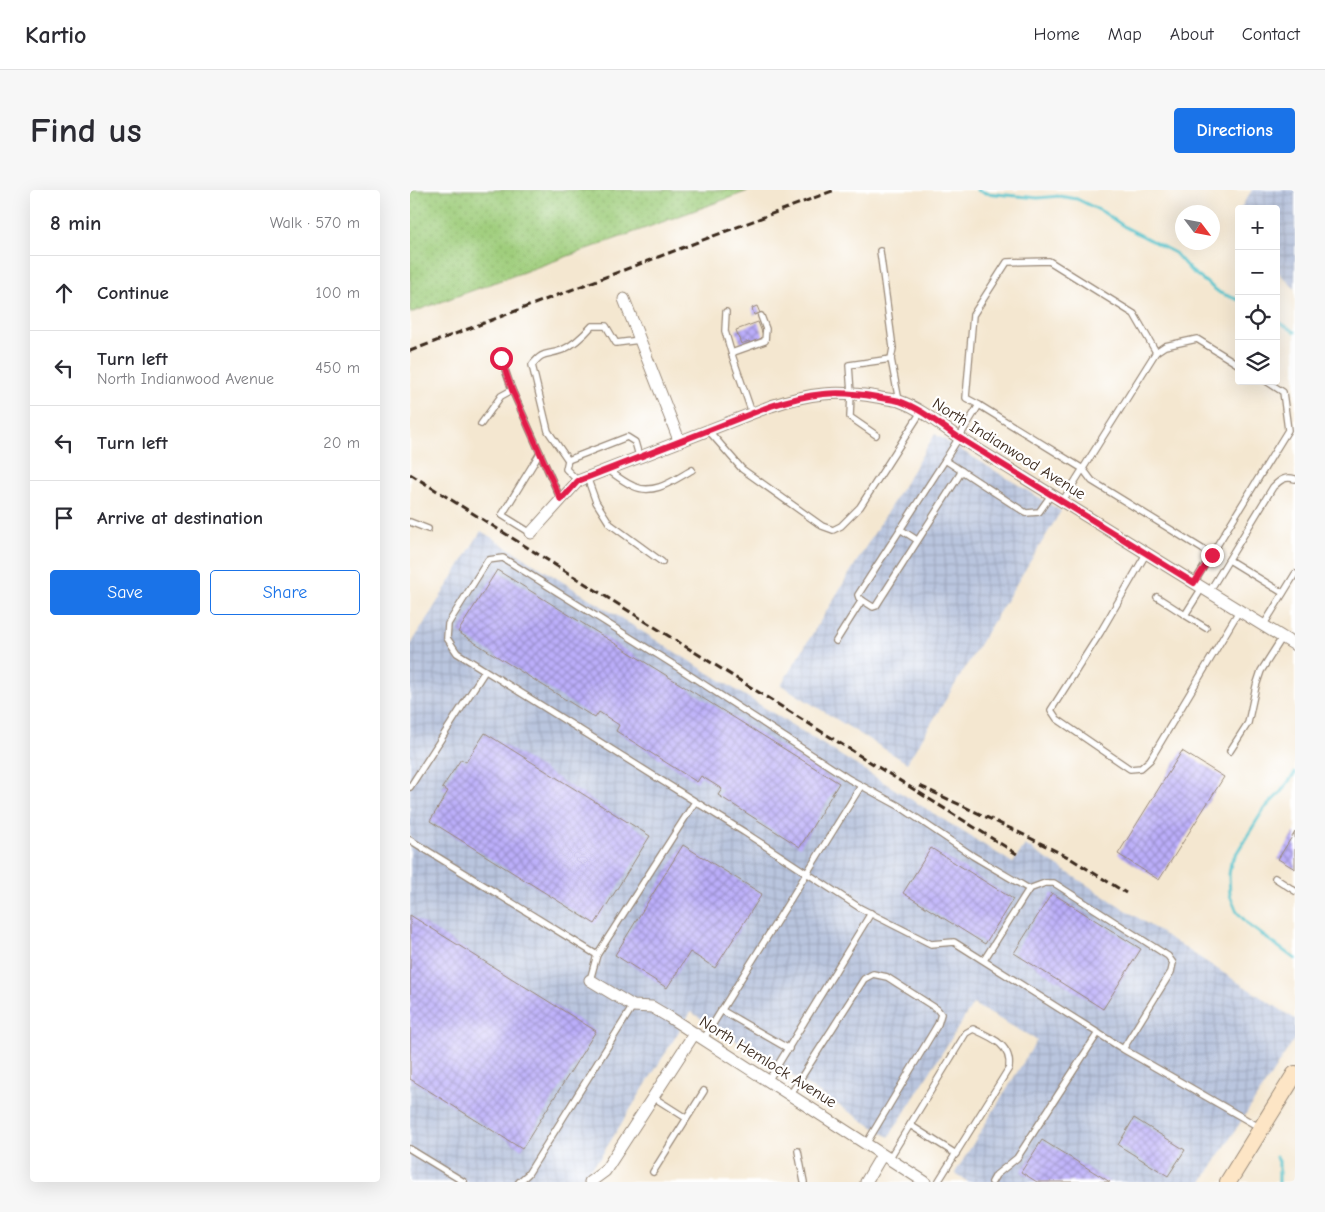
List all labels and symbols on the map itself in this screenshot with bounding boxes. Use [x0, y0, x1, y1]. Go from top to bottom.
north arrow [1175, 205, 1220, 250]
route start [490, 347, 513, 370]
street label: North Indianwood Avenue [929, 394, 1089, 504]
route end [1201, 544, 1224, 567]
street label: North Hemlock Avenue [696, 1012, 840, 1112]

